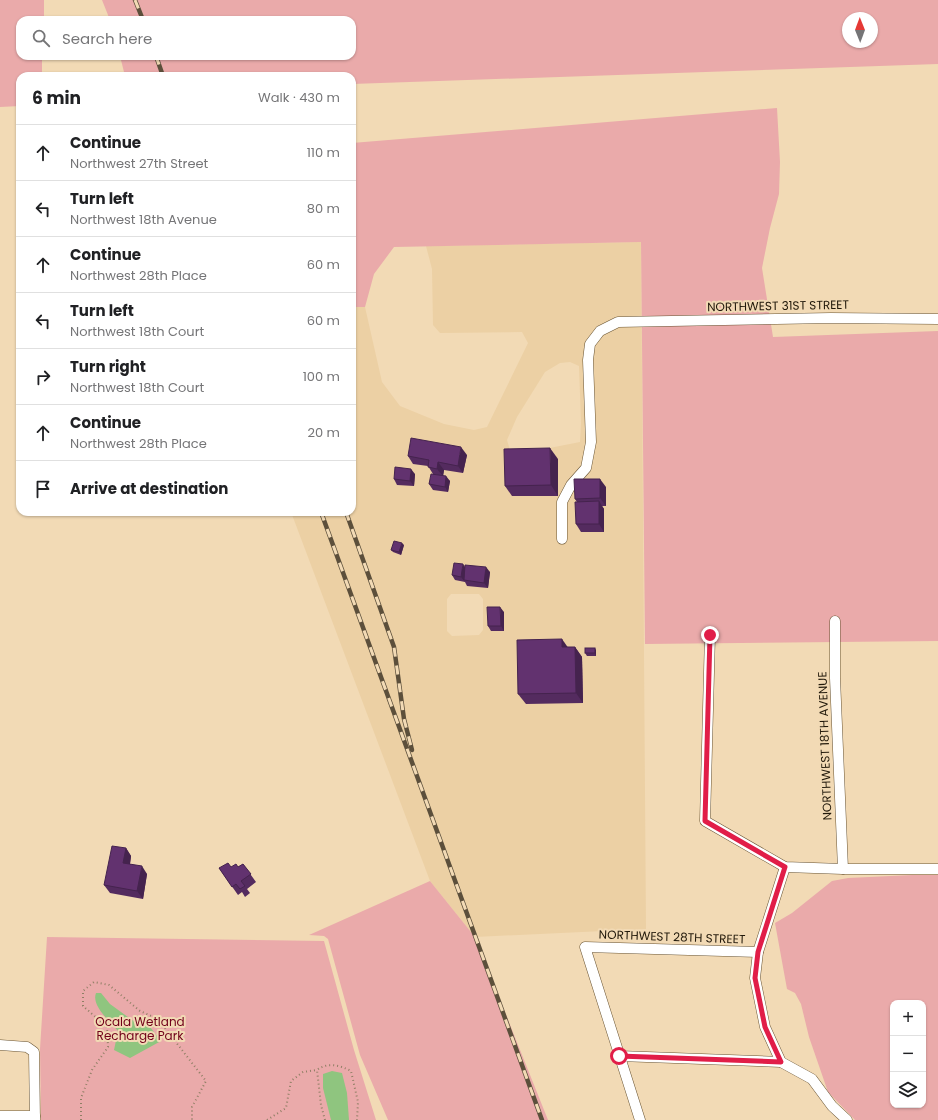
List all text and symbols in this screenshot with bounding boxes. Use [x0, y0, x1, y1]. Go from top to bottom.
north arrow [842, 12, 878, 48]
search box [16, 16, 356, 60]
icon: search [30, 27, 52, 49]
text: Search here [62, 28, 152, 49]
text: 6 min [32, 86, 81, 110]
text: Walk · 430 m [258, 88, 340, 107]
text: Continue [70, 132, 141, 153]
icon: ahead [32, 142, 54, 164]
text: 110 m [307, 143, 340, 162]
text: Northwest 27th Street [70, 154, 208, 173]
text: Turn left [70, 188, 134, 209]
icon: left [32, 198, 54, 220]
text: 80 m [307, 199, 340, 218]
text: Northwest 18th Avenue [70, 210, 217, 229]
text: Continue [70, 244, 141, 265]
icon: ahead [32, 254, 54, 276]
text: 60 m [307, 255, 340, 274]
text: Northwest 28th Place [70, 266, 207, 285]
street label: NORTHWEST 31ST STREET [707, 296, 850, 315]
text: Turn left [70, 300, 134, 321]
icon: left [32, 310, 54, 332]
text: 60 m [307, 311, 340, 330]
text: Northwest 18th Court [70, 322, 204, 341]
text: Turn right [70, 356, 146, 377]
icon: right [32, 366, 54, 388]
text: 100 m [303, 367, 340, 386]
text: Northwest 18th Court [70, 378, 204, 397]
text: Continue [70, 412, 141, 433]
icon: ahead [32, 422, 54, 444]
text: 20 m [307, 423, 340, 442]
text: Northwest 28th Place [70, 434, 207, 453]
icon: arrive [32, 478, 54, 500]
text: Arrive at destination [70, 478, 228, 499]
route end [701, 626, 719, 644]
street label: NORTHWEST 18TH AVENUE [813, 671, 836, 821]
street label: NORTHWEST 28TH STREET [598, 925, 746, 948]
map controls [890, 1000, 926, 1108]
button: + [890, 1000, 926, 1036]
park label: Ocala Wetland Recharge Park [95, 1013, 185, 1044]
button: − [890, 1036, 926, 1072]
route start [610, 1047, 628, 1065]
button: layers [890, 1072, 926, 1108]

